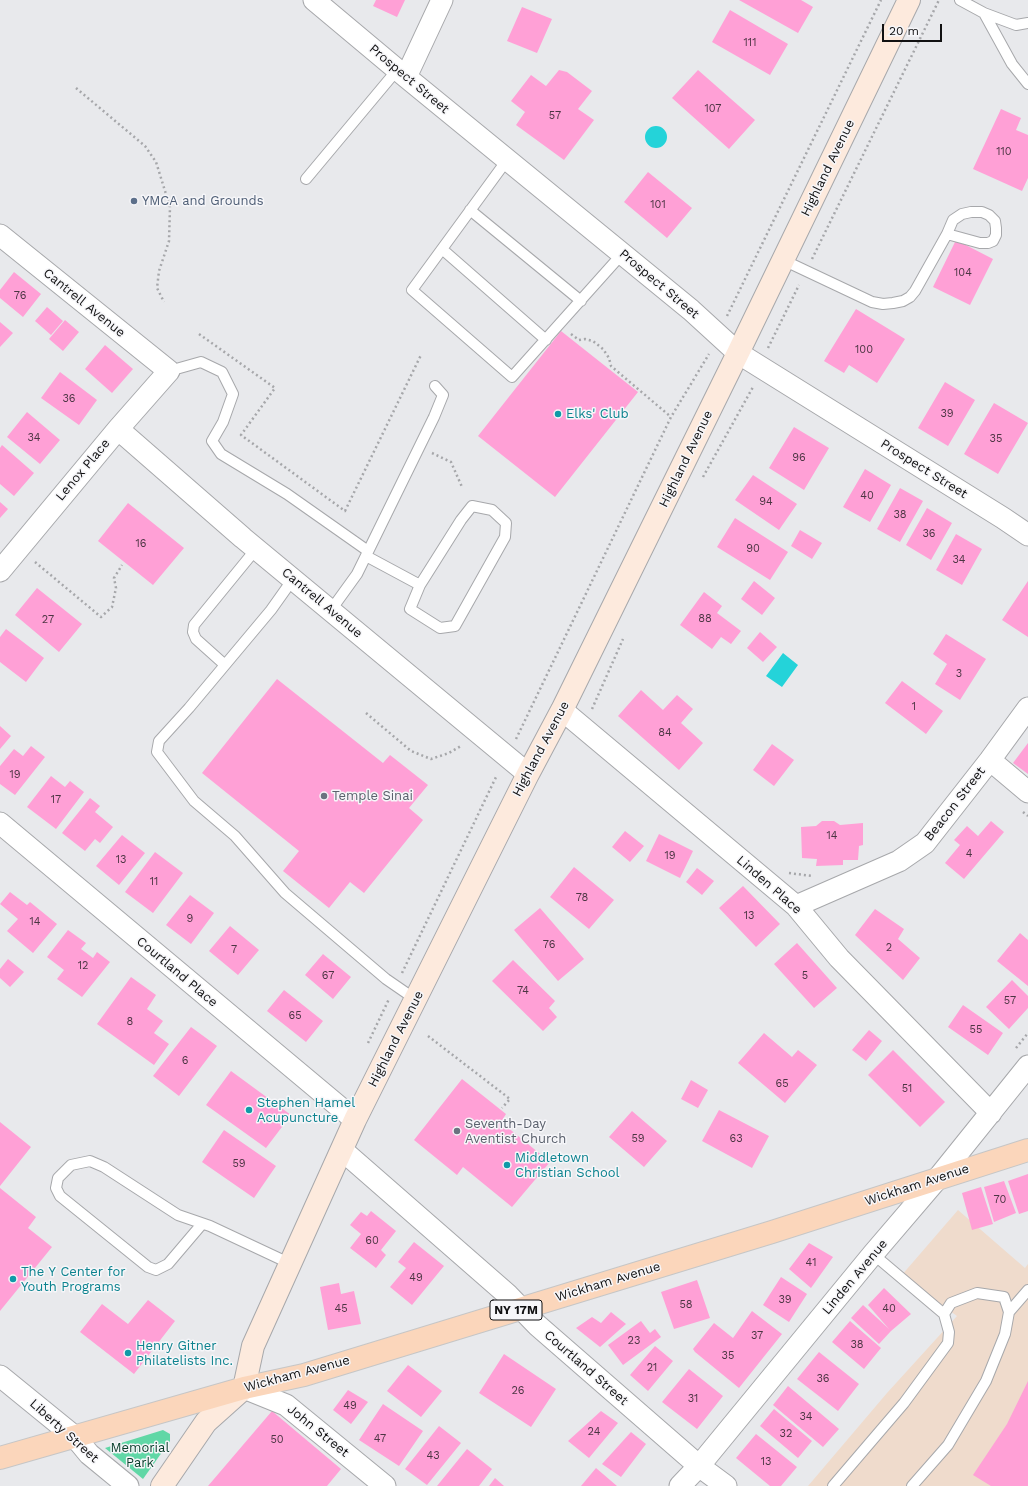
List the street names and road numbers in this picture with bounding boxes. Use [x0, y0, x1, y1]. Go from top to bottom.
street label: Prospect Street [366, 41, 452, 117]
street label: Highland Avenue [798, 117, 858, 219]
street label: Prospect Street [616, 246, 702, 322]
street label: Cantrell Avenue [40, 265, 128, 341]
street label: Highland Avenue [656, 408, 716, 510]
street label: Lenox Place [53, 436, 113, 504]
street label: Prospect Street [878, 436, 970, 502]
street label: Cantrell Avenue [278, 565, 366, 641]
street label: Highland Avenue [509, 699, 573, 799]
street label: Beacon Street [921, 764, 989, 844]
street label: Linden Place [733, 852, 805, 918]
street label: Courtland Place [133, 934, 221, 1010]
street label: Highland Avenue [365, 988, 427, 1090]
street label: Wickham Avenue [863, 1161, 971, 1209]
street label: Linden Avenue [819, 1236, 891, 1318]
street label: Wickham Avenue [554, 1259, 662, 1305]
road number: NY 17M [490, 1300, 542, 1320]
street label: Courtland Street [541, 1327, 631, 1409]
street label: Wickham Avenue [242, 1352, 352, 1396]
street label: Liberty Street [26, 1396, 102, 1466]
street label: John Street [284, 1401, 352, 1461]

